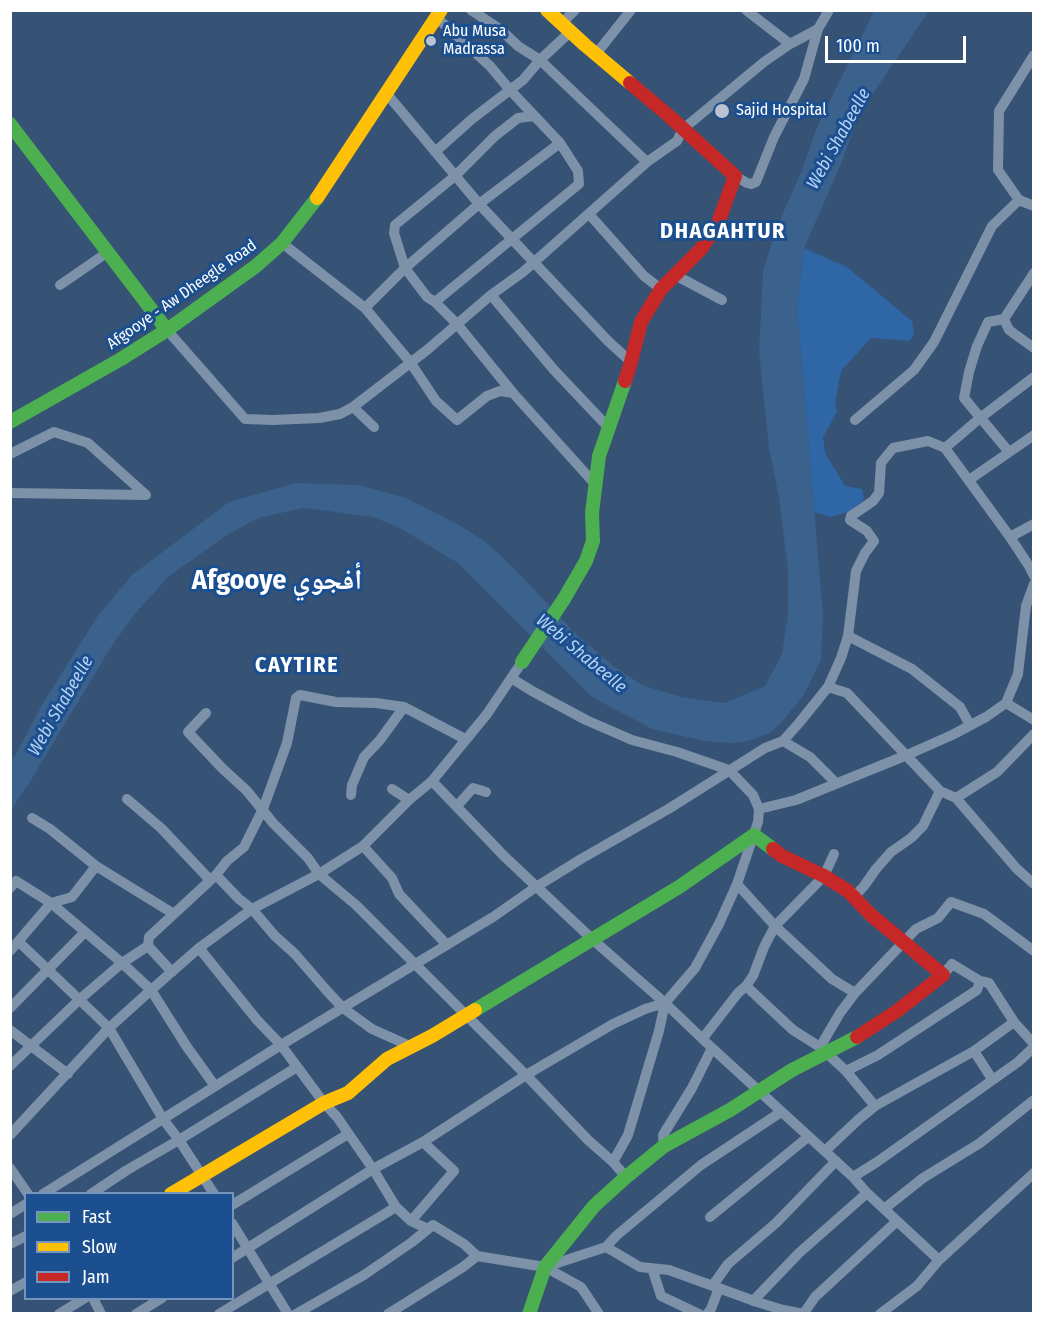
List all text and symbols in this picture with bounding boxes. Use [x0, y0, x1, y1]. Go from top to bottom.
place label: Abu Musa Madrassa [443, 22, 506, 60]
scale bar [828, 24, 969, 62]
marker: Abu Musa Madrassa [424, 34, 438, 48]
text: 100 m [836, 35, 880, 57]
water label: Webi Shabeelle [802, 85, 876, 193]
place label: Sajid Hospital [736, 101, 827, 121]
marker: Sajid Hospital [713, 102, 731, 120]
district label: DHAGAHTUR [660, 219, 786, 245]
street label: Afgooye - Aw Dheegle Road [103, 236, 261, 354]
district label: Afgooye أفجوي [192, 564, 362, 598]
water label: Webi Shabeelle [531, 610, 631, 698]
water label: Webi Shabeelle [24, 652, 98, 760]
district label: CAYTIRE [255, 653, 339, 679]
legend [24, 1192, 234, 1300]
text: Fast [82, 1206, 111, 1228]
text: Slow [82, 1236, 117, 1258]
text: Jam [82, 1266, 110, 1288]

